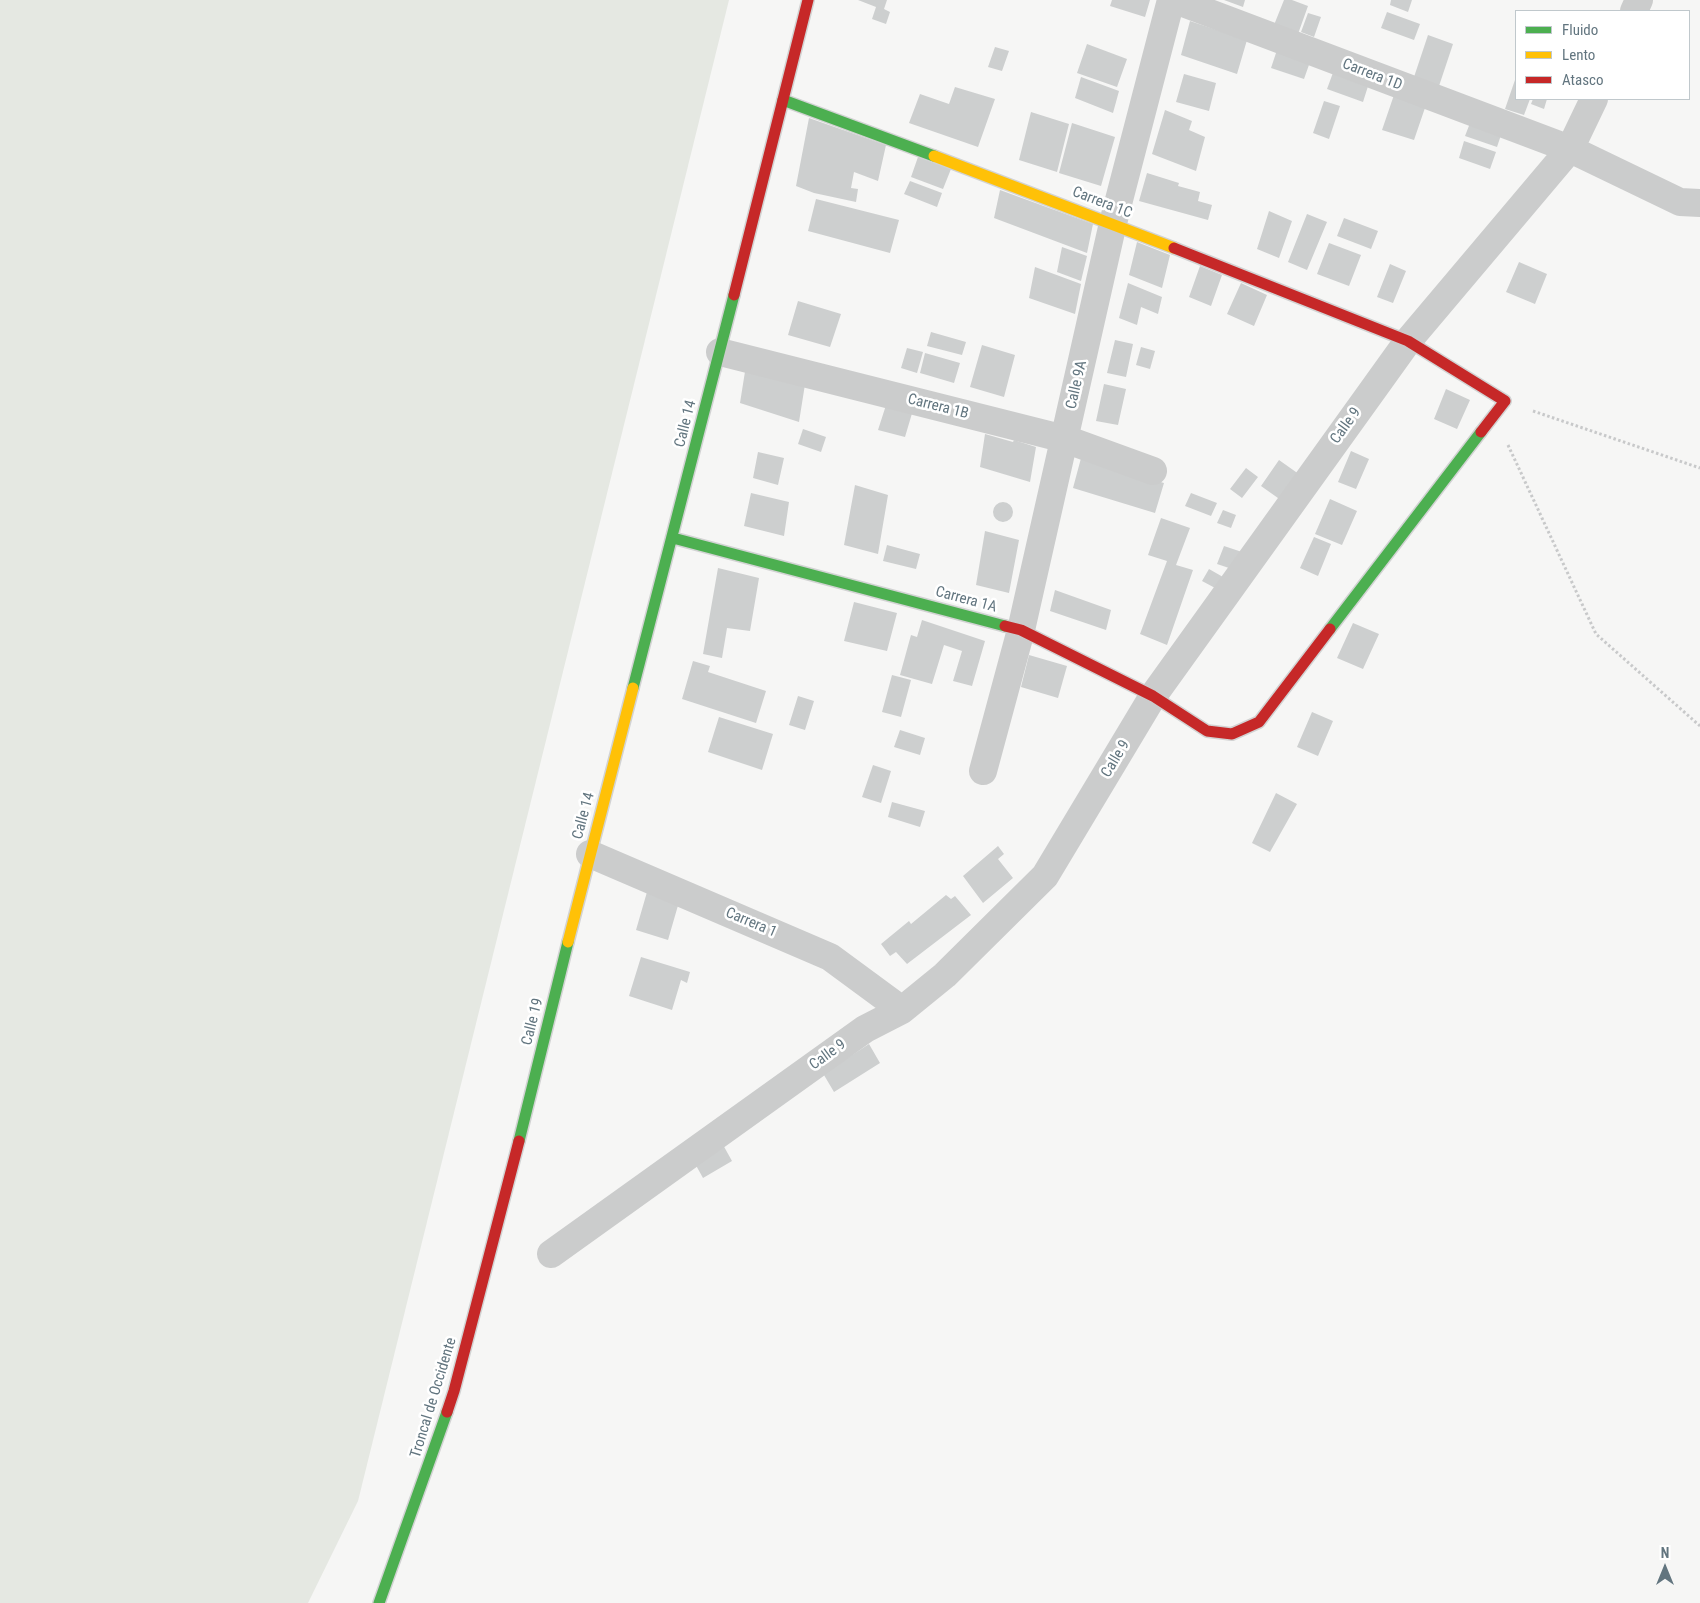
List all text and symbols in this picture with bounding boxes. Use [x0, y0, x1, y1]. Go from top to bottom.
legend [1515, 10, 1690, 100]
text: Fluido [1562, 21, 1598, 39]
text: Lento [1562, 46, 1595, 64]
street label: Carrera 1D [1340, 55, 1404, 95]
text: Atasco [1562, 71, 1603, 89]
street label: Carrera 1C [1070, 183, 1134, 223]
street label: Calle 9A [1063, 359, 1091, 411]
street label: Carrera 1B [906, 391, 970, 423]
street label: Calle 14 [671, 399, 701, 449]
street label: Calle 9 [1327, 404, 1365, 448]
street label: Carrera 1A [933, 583, 999, 617]
street label: Calle 9 [1098, 737, 1134, 781]
street label: Calle 14 [569, 791, 599, 841]
street label: Carrera 1 [723, 904, 779, 942]
street label: Calle 19 [518, 997, 548, 1047]
street label: Calle 9 [806, 1036, 850, 1074]
street label: Troncal de Occidente [407, 1336, 461, 1460]
north arrow [1640, 1543, 1690, 1593]
text: N [1661, 1545, 1669, 1561]

